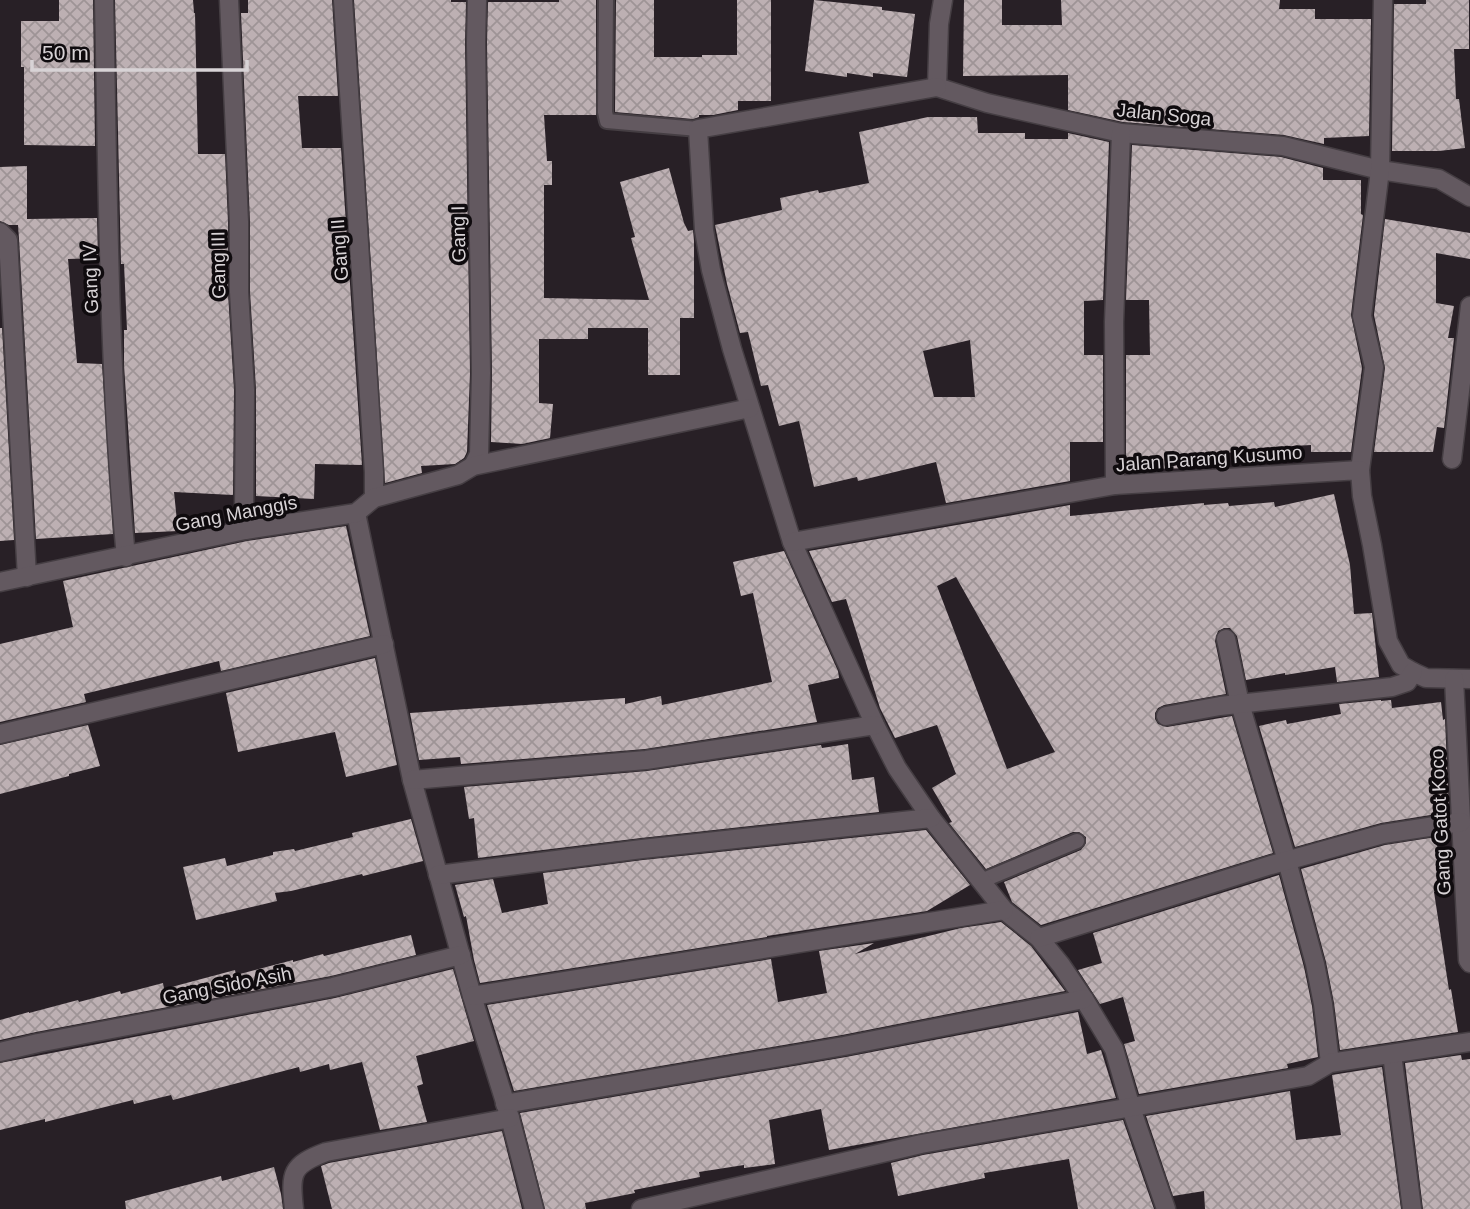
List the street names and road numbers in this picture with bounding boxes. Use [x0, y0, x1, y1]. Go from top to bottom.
street label: Jalan Soga [1116, 99, 1213, 130]
street label: Gang I [448, 205, 469, 263]
street label: Gang II [327, 218, 352, 282]
street label: Gang III [207, 231, 230, 299]
street label: Gang IV [79, 243, 102, 314]
street label: Jalan Parang Kusumo [1115, 442, 1303, 475]
street label: Gang Manggis [173, 491, 299, 536]
street label: Gang Gatot Koco [1426, 748, 1455, 896]
street label: Gang Sido Asih [161, 963, 293, 1008]

